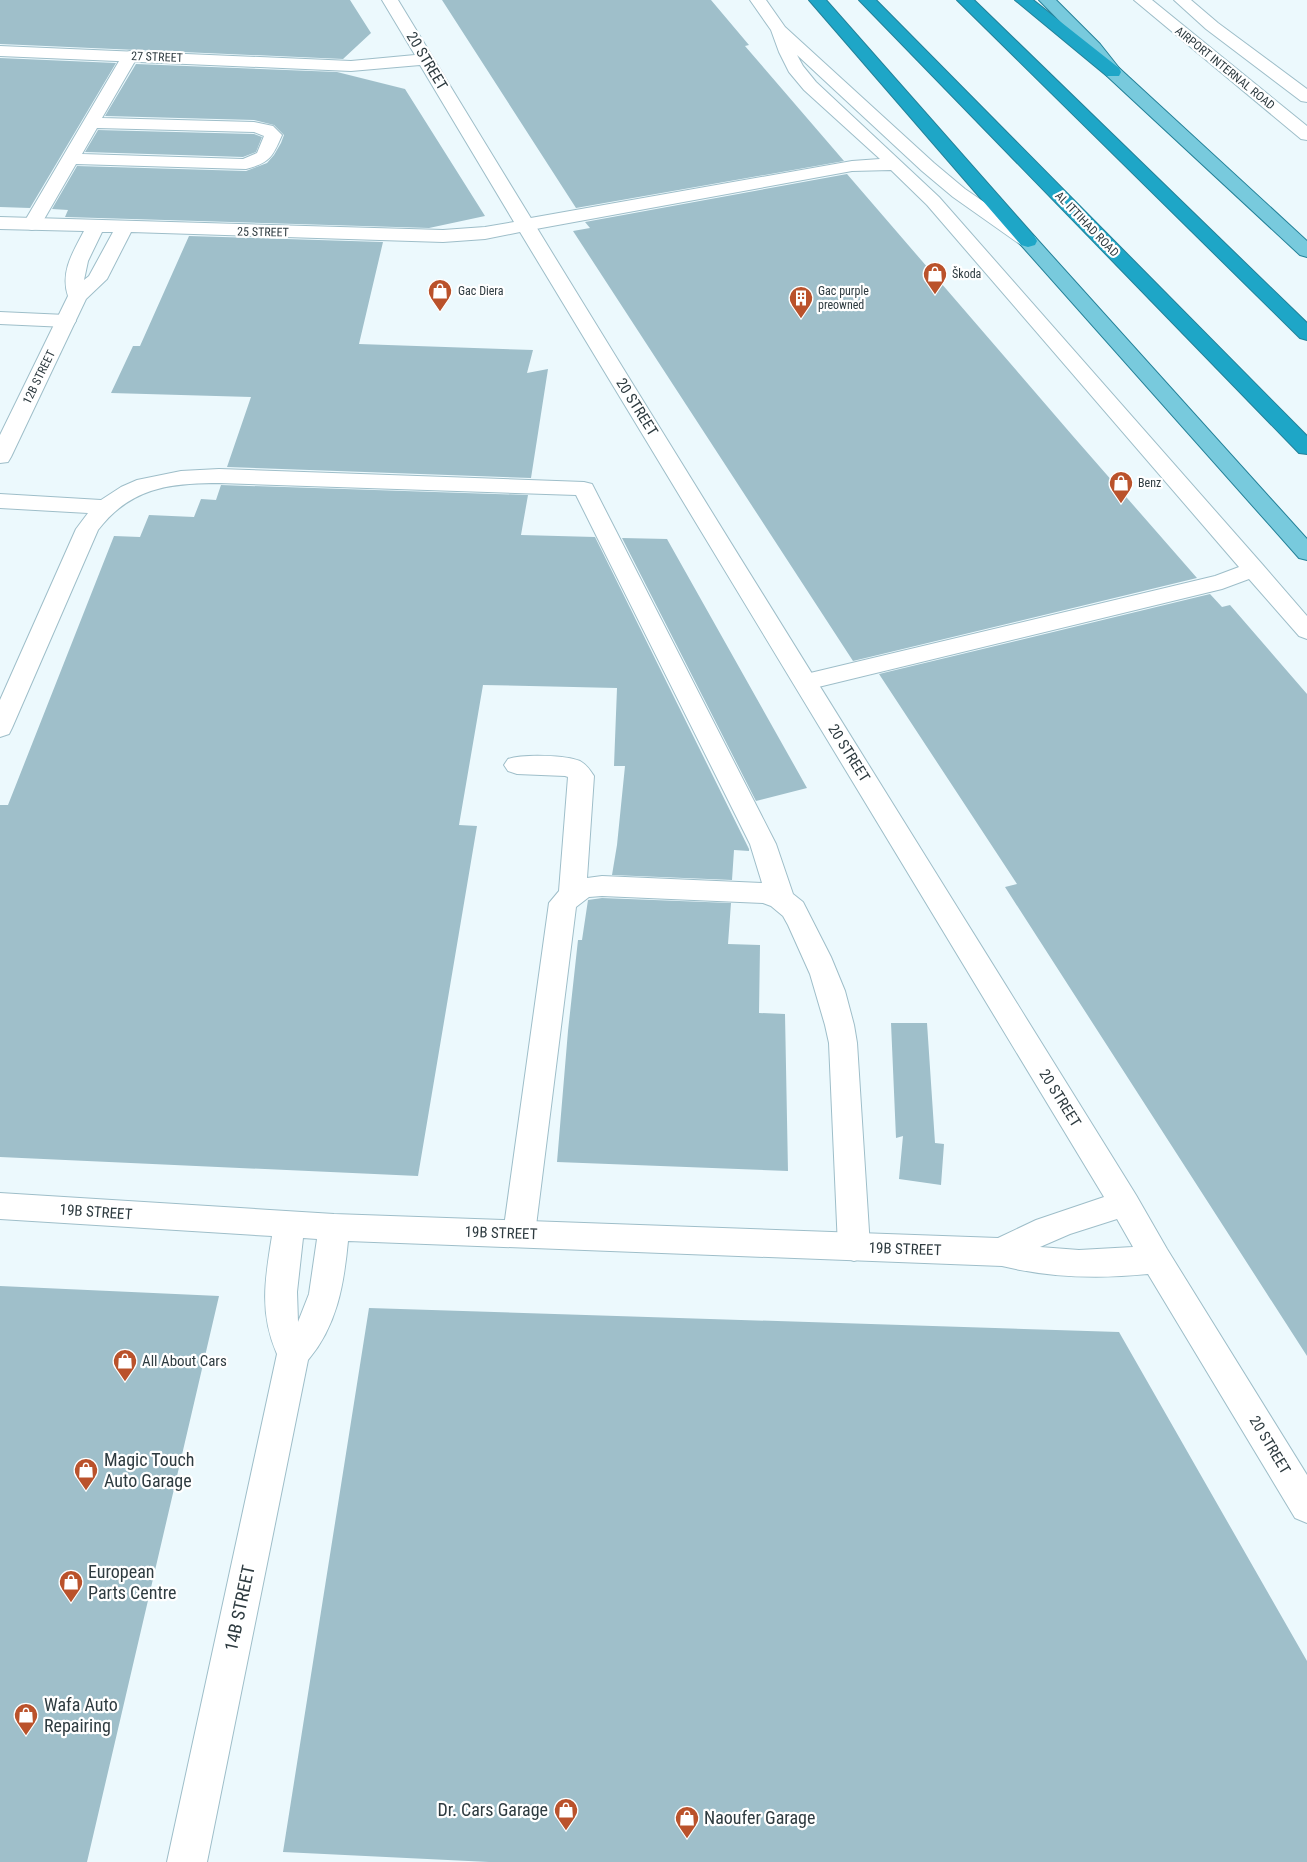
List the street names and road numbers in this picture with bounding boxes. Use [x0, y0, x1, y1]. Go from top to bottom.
street label: AIRPORT INTERNAL ROAD [1172, 24, 1278, 112]
street label: 20 STREET [403, 29, 451, 94]
street label: 27 STREET [131, 49, 183, 65]
street label: AL ITTIHAD ROAD [1052, 189, 1122, 260]
street label: 25 STREET [237, 225, 289, 239]
street label: 12B STREET [20, 348, 58, 406]
street label: 20 STREET [612, 375, 662, 439]
street label: 20 STREET [824, 721, 874, 785]
street label: 20 STREET [1035, 1066, 1085, 1130]
street label: 19B STREET [59, 1200, 133, 1224]
street label: 19B STREET [464, 1223, 538, 1243]
street label: 19B STREET [868, 1239, 942, 1259]
street label: 20 STREET [1246, 1413, 1294, 1478]
street label: 14B STREET [220, 1563, 259, 1653]

